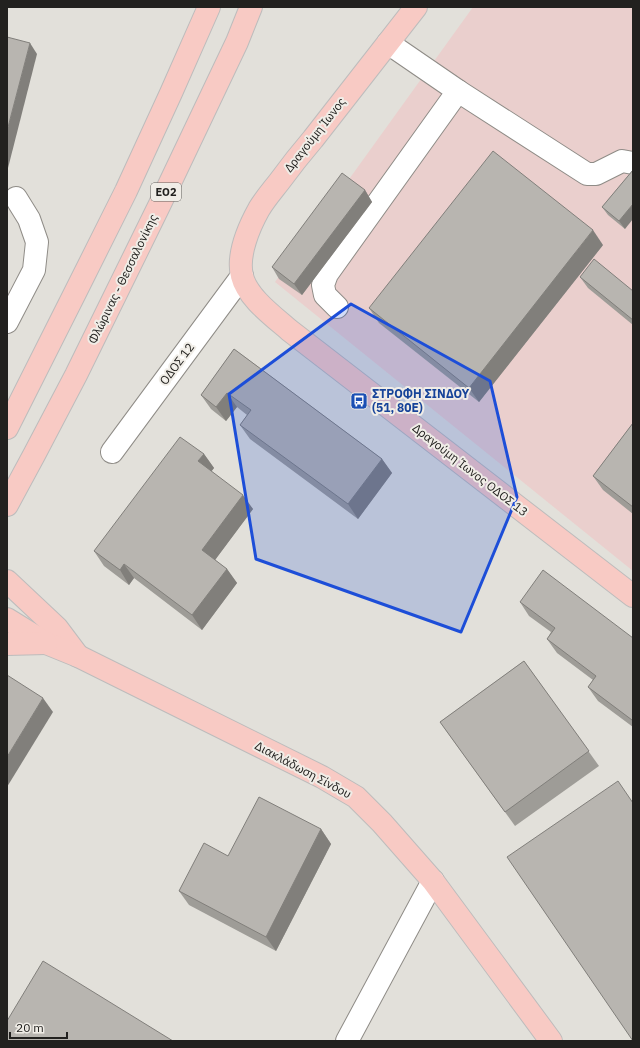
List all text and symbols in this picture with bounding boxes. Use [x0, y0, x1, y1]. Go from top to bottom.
street label: Δραγούμη Ίωνος [281, 94, 349, 175]
road number: ΕΟ2 [151, 183, 181, 201]
street label: Φλώρινας - Θεσσαλονίκης [85, 211, 161, 346]
street label: ΟΔΟΣ 12 [156, 340, 197, 388]
place label: ΣΤΡΟΦΗ ΣΙΝΔΟΥ (51, 80Ε) [372, 386, 469, 415]
bus stop icon: ΣΤΡΟΦΗ ΣΙΝΔΟΥ (51, 80Ε) [349, 391, 369, 411]
street label: Δραγούμη Ίωνος ΟΔΟΣ 13 [410, 420, 531, 519]
street label: Διακλάδωση Σίνδου [252, 738, 354, 801]
scale bar [10, 1014, 67, 1040]
text: 20 m [16, 1020, 44, 1035]

